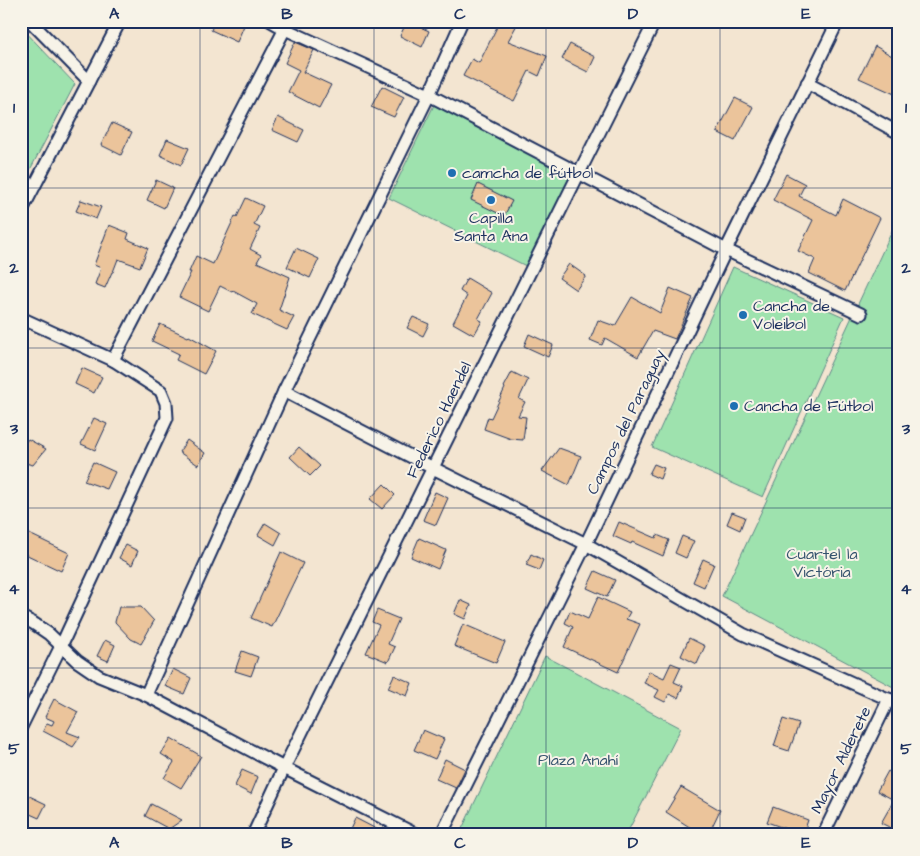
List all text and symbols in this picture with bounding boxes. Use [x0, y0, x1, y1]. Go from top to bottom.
text: A [109, 3, 120, 25]
text: B [281, 3, 293, 25]
text: C [454, 3, 466, 25]
text: D [628, 3, 639, 25]
text: E [801, 3, 811, 25]
text: 1 [13, 97, 16, 119]
text: 1 [905, 97, 908, 119]
place label: camcha de fútbol [462, 162, 593, 184]
marker: camcha de fútbol [446, 167, 458, 179]
marker: Capilla Santa Ana [485, 194, 497, 206]
place label: Capilla Santa Ana [454, 207, 528, 247]
text: 2 [8, 257, 19, 279]
text: 2 [900, 257, 911, 279]
place label: Cancha de Voleibol [753, 295, 830, 335]
marker: Cancha de Voleibol [737, 309, 749, 321]
street label: Campos del Paraguay [581, 346, 672, 499]
street label: Federico Haendel [401, 358, 477, 482]
place label: Cancha de Fútbol [744, 395, 874, 417]
marker: Cancha de Fútbol [728, 400, 740, 412]
text: 3 [9, 418, 19, 440]
text: 3 [901, 418, 911, 440]
park label: Cuartel la Victória [786, 543, 858, 583]
text: 4 [9, 578, 20, 600]
text: 4 [901, 578, 912, 600]
street label: Mayor Alderete [806, 702, 877, 818]
text: 5 [8, 738, 20, 760]
text: 5 [900, 738, 912, 760]
park label: Plaza Anahí [538, 749, 619, 771]
text: A [109, 832, 120, 854]
text: B [281, 832, 293, 854]
text: C [454, 832, 466, 854]
text: D [628, 832, 639, 854]
text: E [801, 832, 811, 854]

